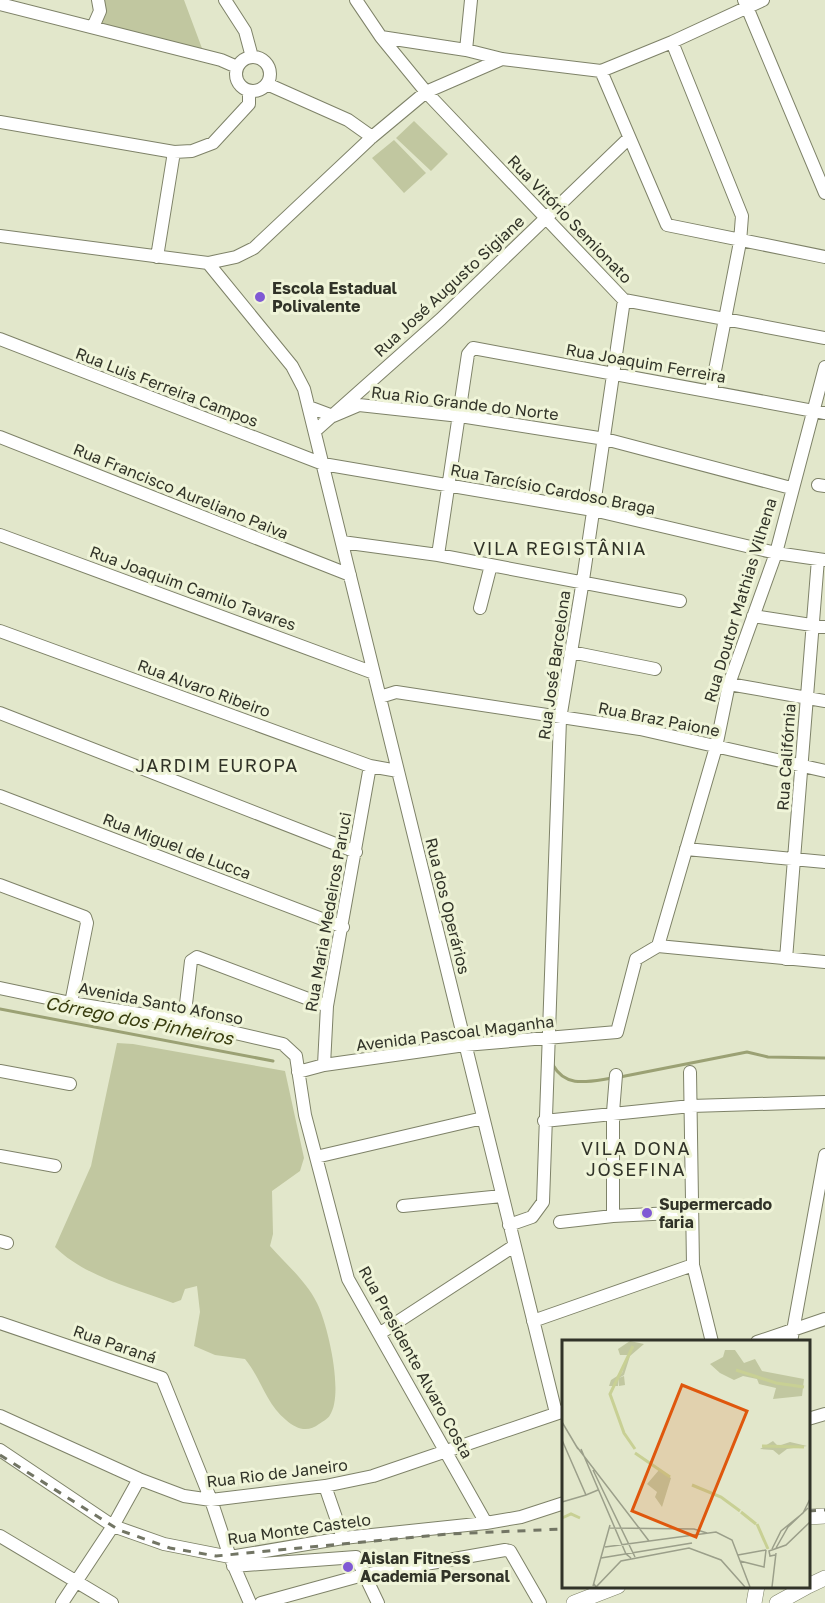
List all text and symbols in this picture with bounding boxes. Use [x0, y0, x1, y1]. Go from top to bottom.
street label: Rua Vitório Semionato [504, 151, 636, 287]
street label: Rua José Augusto Sigiane [370, 211, 528, 361]
place label: Escola Estadual Polivalente [272, 278, 398, 316]
marker: Escola Estadual Polivalente [253, 290, 267, 304]
street label: Rua Joaquim Ferreira [564, 339, 728, 387]
street label: Rua Luis Ferreira Campos [73, 343, 261, 431]
street label: Rua Rio Grande do Norte [370, 382, 560, 424]
street label: Rua Francisco Aureliano Paiva [71, 439, 291, 543]
street label: Rua Tarcísio Cardoso Braga [449, 459, 657, 519]
street label: Rua Doutor Mathias Vilhena [699, 495, 781, 705]
district label: VILA REGISTÂNIA [473, 537, 647, 559]
street label: Rua Joaquim Camilo Tavares [87, 541, 299, 635]
street label: Rua José Barcelona [534, 589, 574, 741]
street label: Rua Alvaro Ribeiro [135, 655, 273, 721]
street label: Rua Braz Paione [596, 697, 722, 741]
street label: Rua Califórnia [772, 703, 800, 811]
district label: JARDIM EUROPA [135, 754, 299, 776]
street label: Rua Miguel de Lucca [100, 808, 254, 884]
street label: Rua Maria Medeiros Paruci [301, 811, 355, 1013]
street label: Rua dos Operários [421, 836, 475, 976]
street label: Avenida Santo Afonso [77, 977, 245, 1029]
water label: Córrego dos Pinheiros [43, 991, 236, 1049]
street label: Avenida Pascoal Maganha [355, 1011, 555, 1055]
district label: VILA DONA JOSEFINA [581, 1137, 691, 1180]
place label: Supermercado faria [659, 1194, 773, 1232]
marker: Supermercado faria [640, 1206, 654, 1220]
street label: Rua Presidente Alvaro Costa [355, 1262, 477, 1462]
street label: Rua Paraná [71, 1320, 159, 1368]
inset map [562, 1340, 810, 1588]
street label: Rua Rio de Janeiro [205, 1454, 349, 1492]
street label: Rua Monte Castelo [226, 1509, 372, 1549]
place label: Aislan Fitness Academia Personal [360, 1548, 510, 1586]
marker: Aislan Fitness Academia Personal [341, 1560, 355, 1574]

